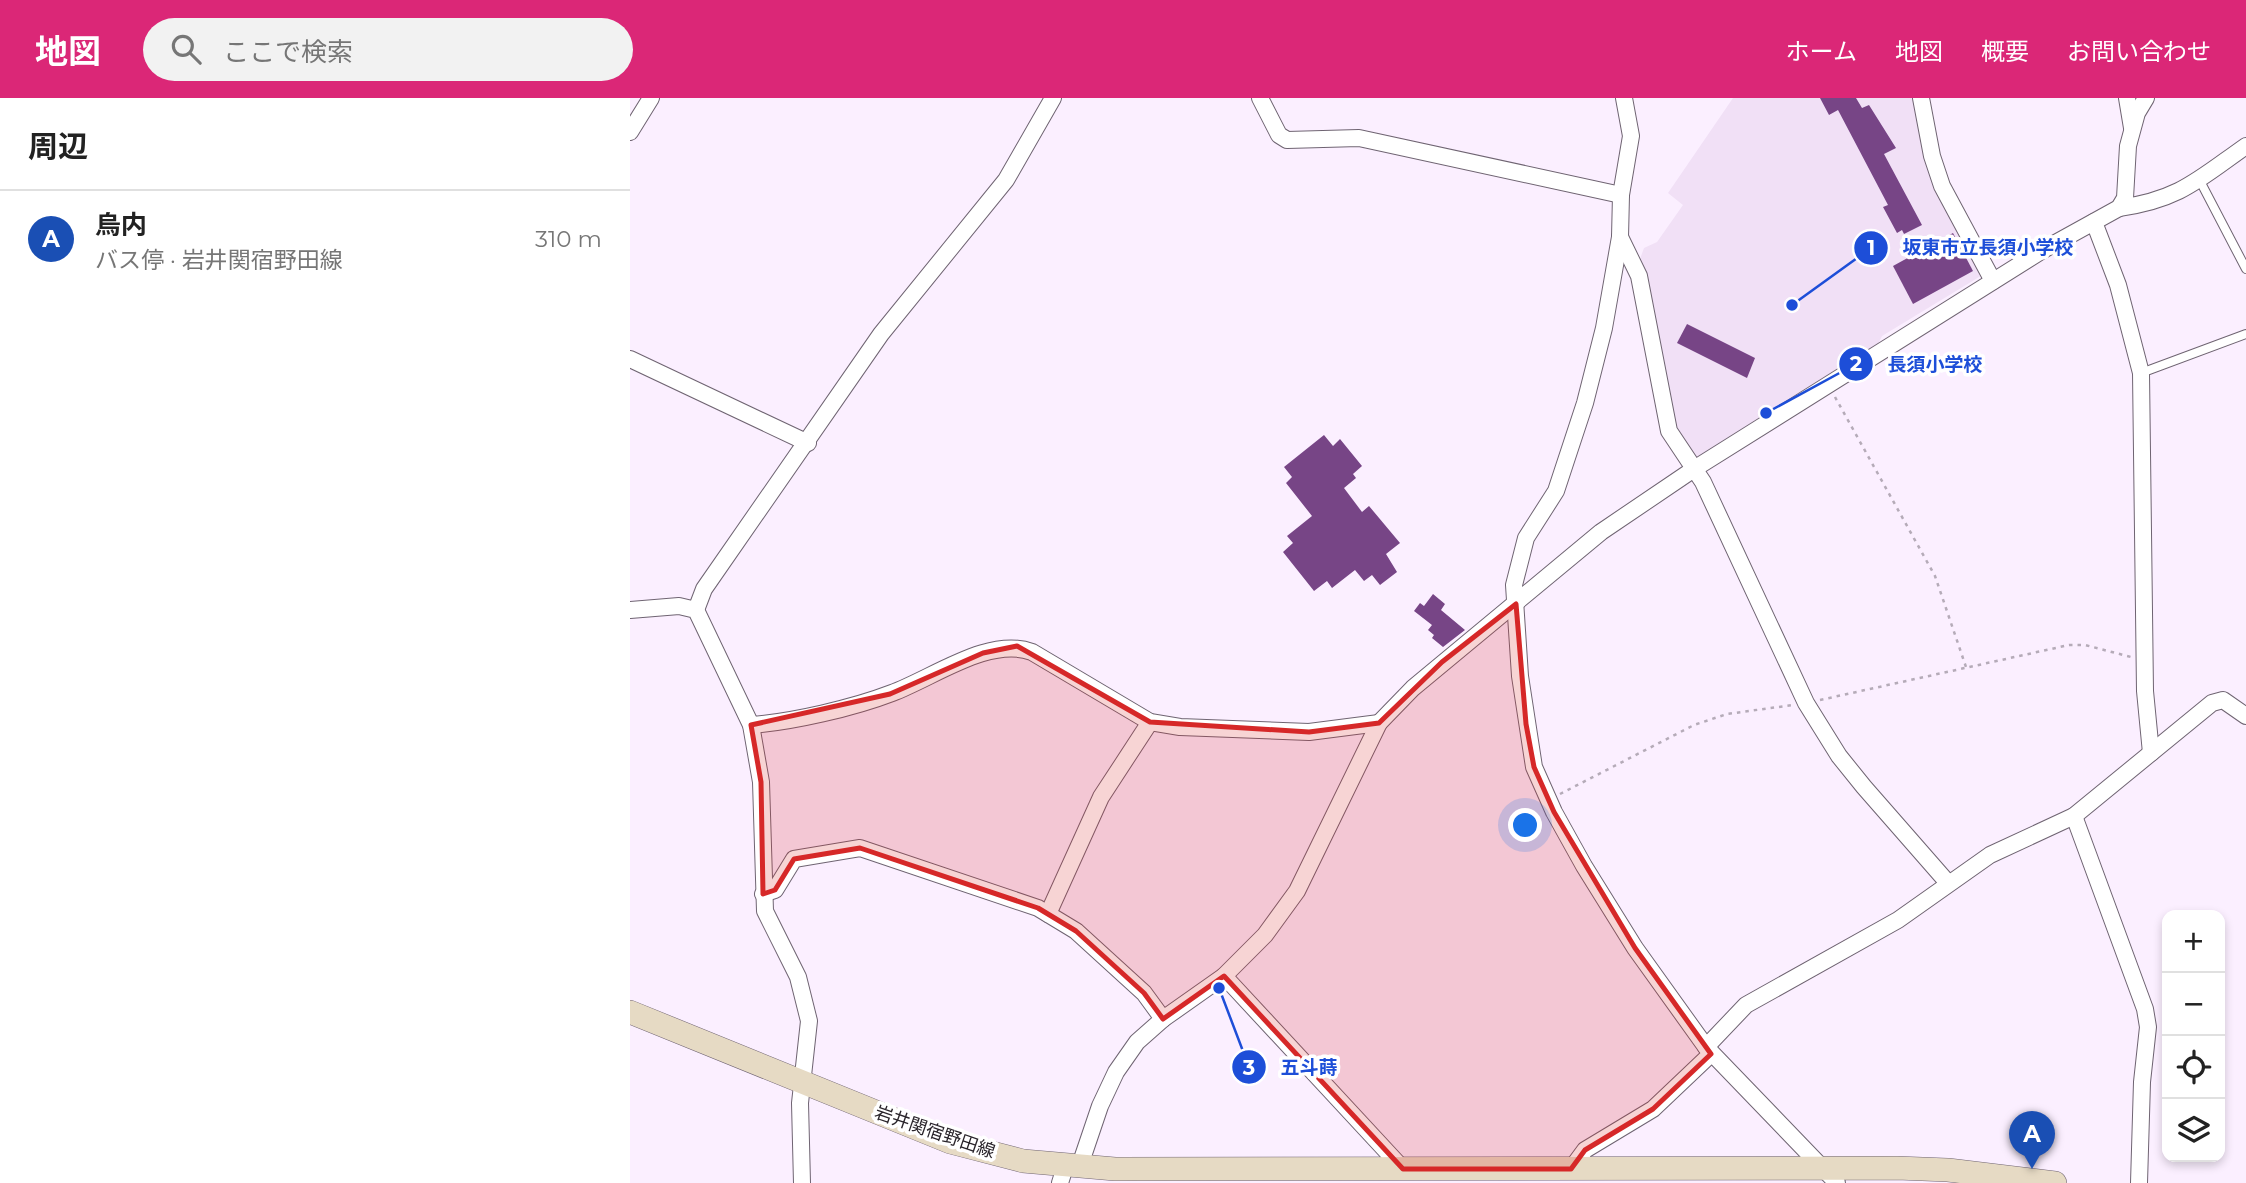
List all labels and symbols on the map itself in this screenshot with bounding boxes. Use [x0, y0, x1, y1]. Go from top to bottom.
callout: 坂東市立長須小学校 [1854, 228, 2088, 268]
text: 1 [1867, 235, 1875, 260]
text: 坂東市立長須小学校 [1902, 236, 2074, 259]
callout: 長須小学校 [1839, 344, 1997, 384]
text: 2 [1850, 351, 1862, 376]
text: 長須小学校 [1887, 353, 1983, 376]
your location [1508, 808, 1542, 842]
callout: 五斗蒔 [1231, 1047, 1351, 1087]
text: 3 [1242, 1055, 1255, 1080]
text: 五斗蒔 [1280, 1056, 1338, 1079]
street label: 岩井関宿野田線 [872, 1101, 998, 1163]
pin: A [2009, 1111, 2055, 1169]

